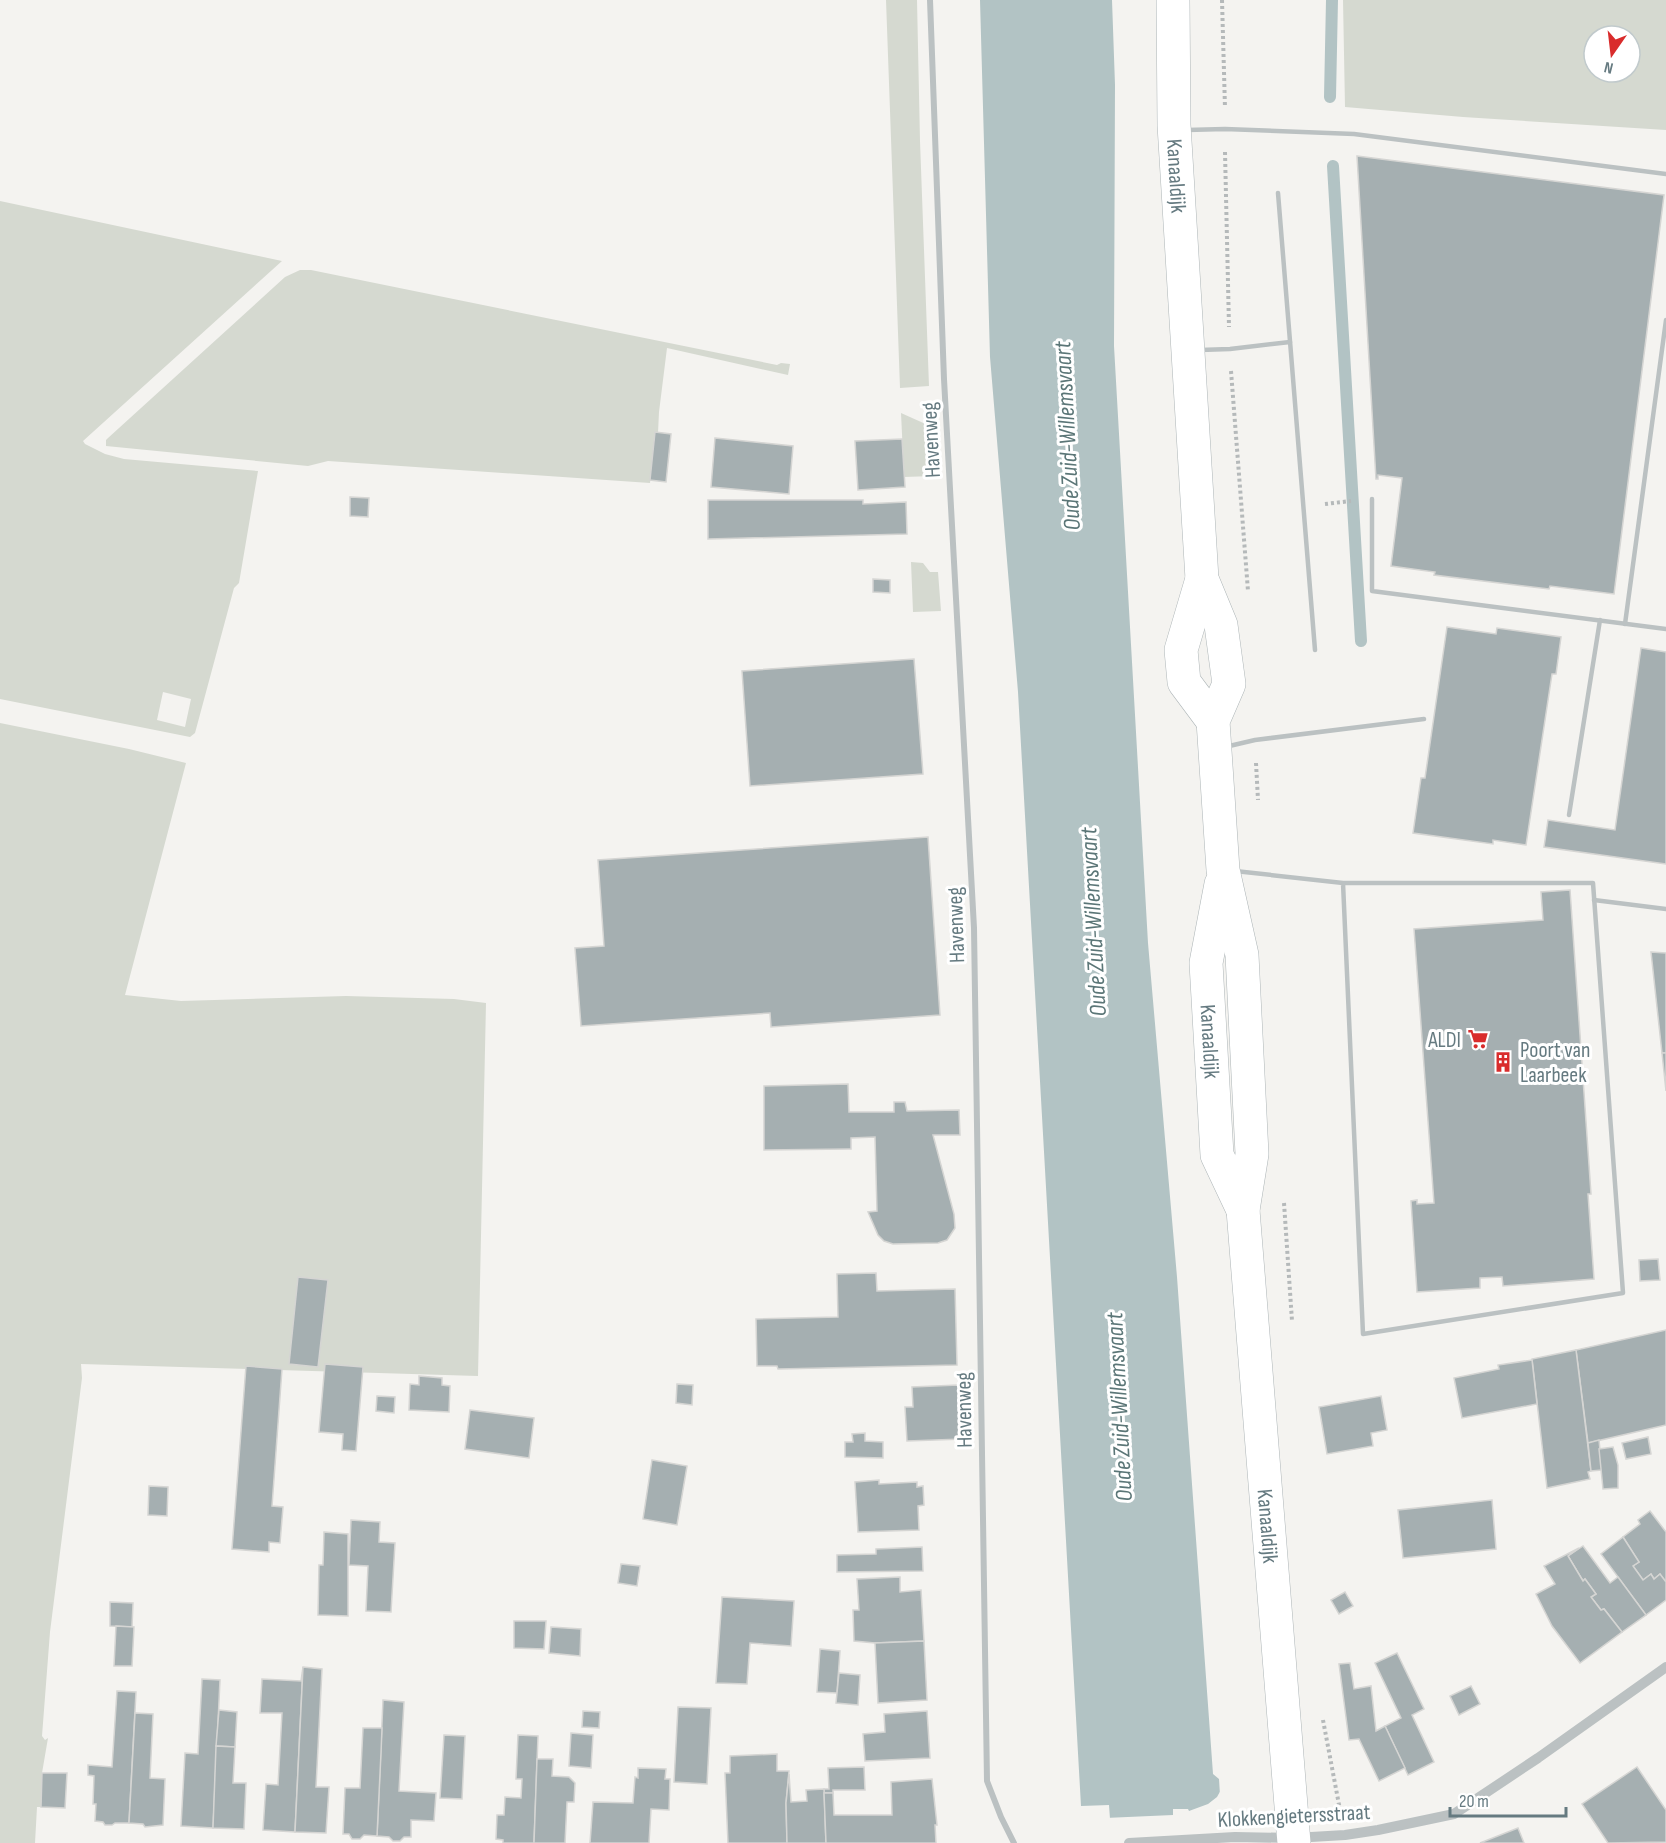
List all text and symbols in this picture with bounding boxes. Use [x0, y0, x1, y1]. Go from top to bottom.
north arrow [1582, 24, 1642, 84]
text: N [1602, 57, 1615, 77]
street label: Kanaaldijk [1160, 138, 1191, 215]
water label: Oude Zuid-Willemsvaart [1048, 340, 1087, 531]
street label: Havenweg [916, 401, 947, 479]
water label: Oude Zuid-Willemsvaart [1074, 826, 1113, 1017]
street label: Havenweg [942, 886, 971, 963]
street label: Kanaaldijk [1193, 1004, 1225, 1080]
place label: ALDI [1427, 1027, 1461, 1054]
supermarket icon: ALDI [1466, 1027, 1490, 1051]
place label: Poort van Laarbeek [1520, 1037, 1590, 1089]
building icon: Poort van Laarbeek [1491, 1050, 1515, 1074]
water label: Oude Zuid-Willemsvaart [1100, 1311, 1139, 1502]
street label: Havenweg [950, 1372, 979, 1448]
street label: Kanaaldijk [1251, 1488, 1283, 1565]
scale bar [1450, 1780, 1566, 1818]
text: 20 m [1459, 1791, 1489, 1812]
street label: Klokkengietersstraat [1217, 1799, 1371, 1834]

